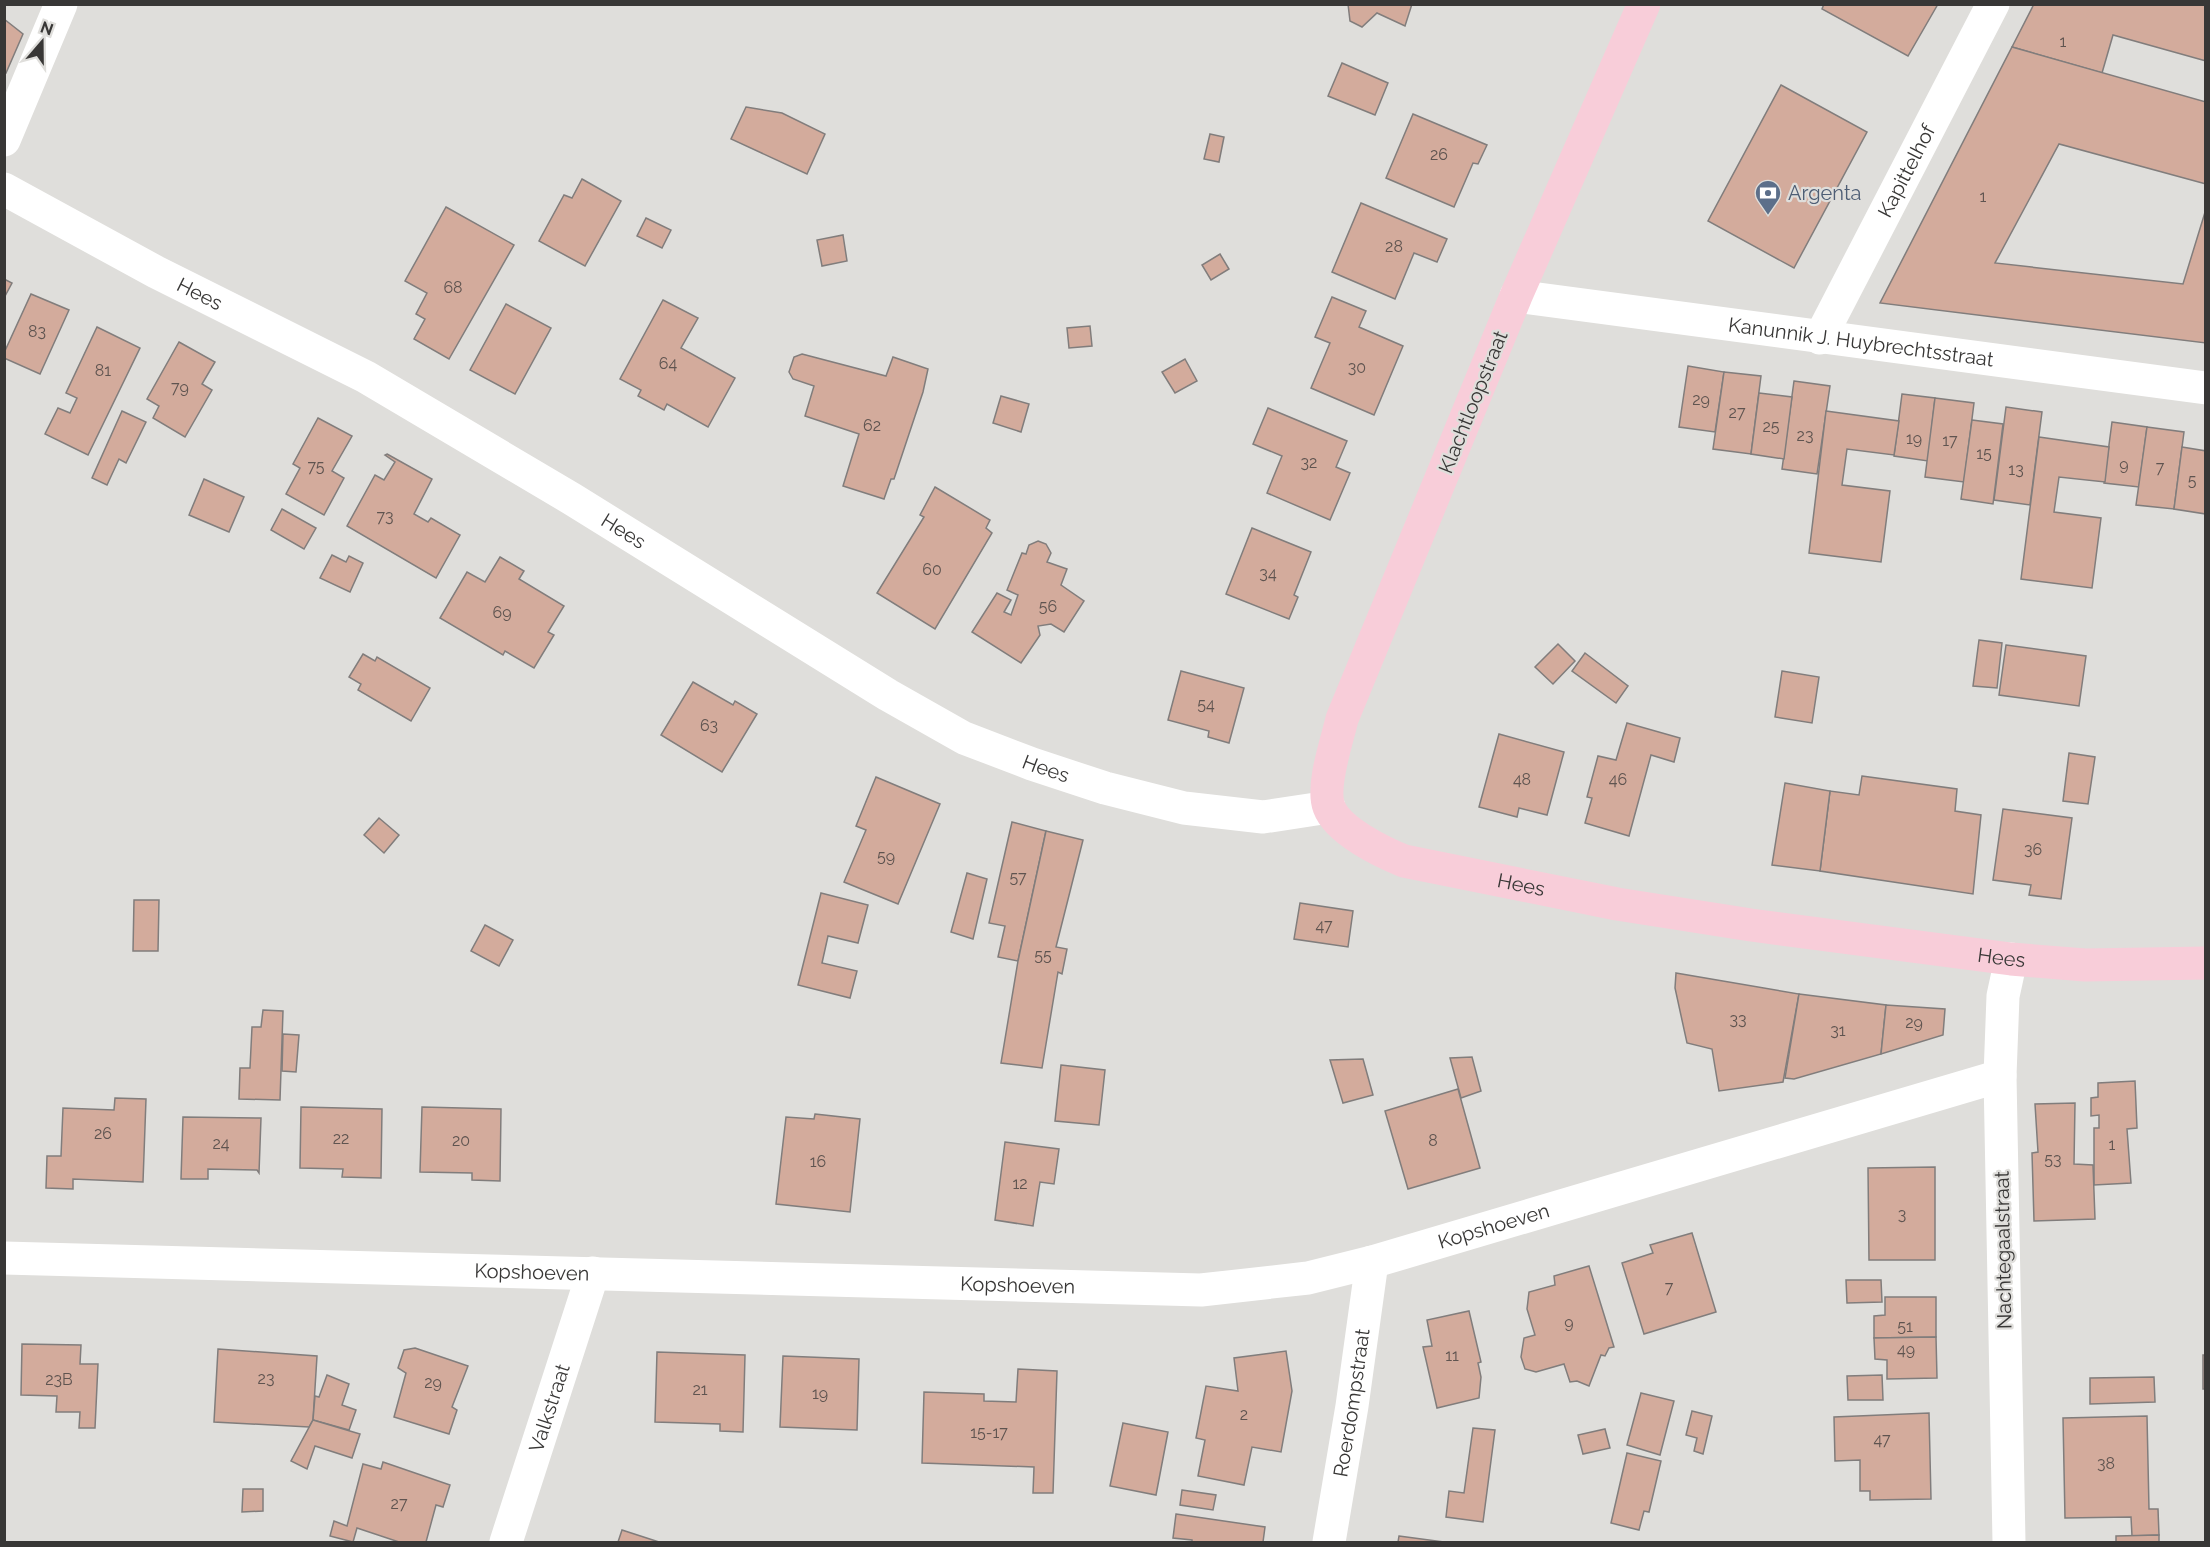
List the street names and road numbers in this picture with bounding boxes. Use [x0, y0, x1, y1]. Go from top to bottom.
street label: Kapittelhof [1873, 119, 1941, 221]
street label: Hees [173, 272, 226, 315]
street label: Kanunnik J. Huybrechtsstraat [1727, 312, 1995, 372]
street label: Klachtloopstraat [1433, 327, 1513, 477]
street label: Hees [597, 508, 650, 554]
street label: Hees [1019, 749, 1072, 787]
street label: Hees [1495, 868, 1547, 901]
street label: Hees [1976, 943, 2026, 972]
street label: Nachtegaalstraat [1990, 1170, 2016, 1329]
street label: Kopshoeven [1435, 1198, 1552, 1254]
street label: Kopshoeven [474, 1259, 590, 1286]
street label: Kopshoeven [960, 1272, 1075, 1299]
street label: Roerdompstraat [1328, 1327, 1375, 1479]
street label: Valkstraat [524, 1360, 575, 1455]

